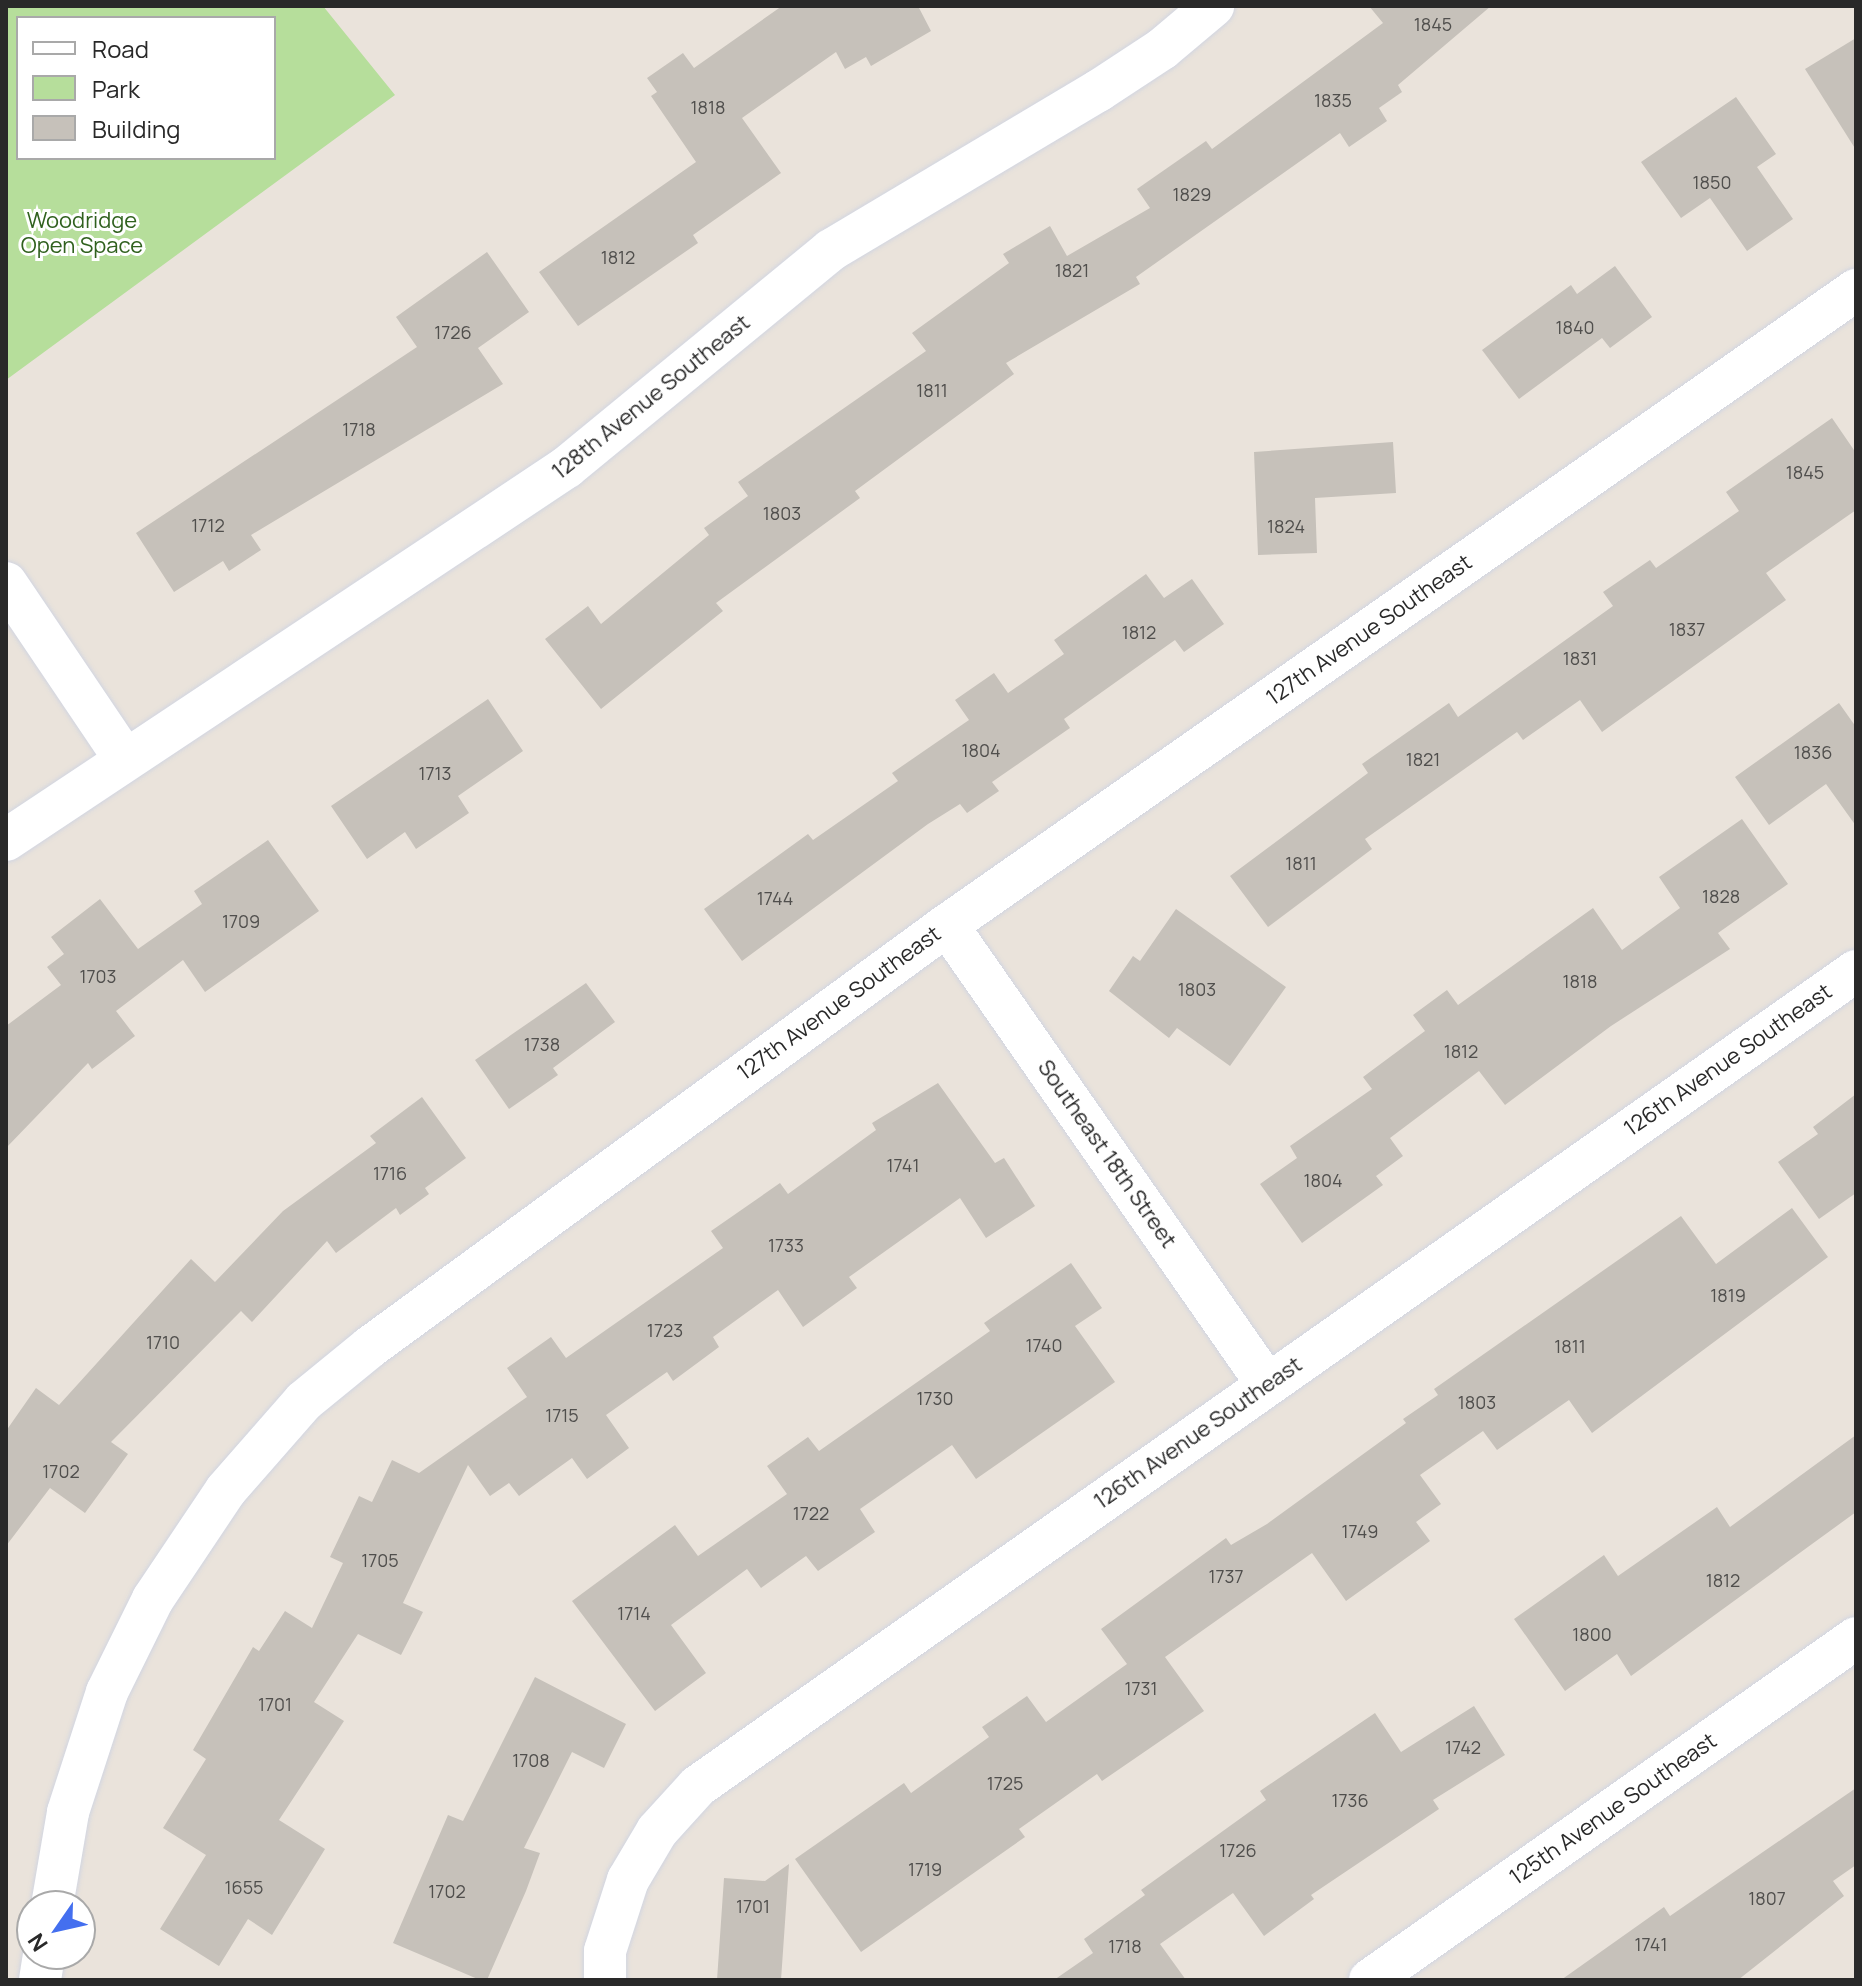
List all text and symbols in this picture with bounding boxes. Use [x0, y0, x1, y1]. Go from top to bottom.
house number: 1845 [1414, 13, 1452, 35]
legend [16, 16, 276, 160]
text: Road [92, 32, 149, 65]
text: Park [92, 72, 140, 105]
house number: 1835 [1314, 89, 1352, 111]
house number: 1818 [691, 96, 725, 118]
text: Building [92, 112, 180, 145]
house number: 1850 [1693, 171, 1731, 193]
house number: 1829 [1173, 183, 1211, 205]
park label: Woodridge Open Space [21, 207, 143, 258]
house number: 1812 [601, 246, 635, 268]
house number: 1821 [1055, 259, 1089, 281]
street label: 128th Avenue Southeast [547, 309, 755, 485]
house number: 1840 [1555, 316, 1595, 338]
house number: 1726 [434, 321, 472, 343]
house number: 1811 [916, 379, 948, 401]
house number: 1718 [342, 418, 376, 440]
house number: 1845 [1786, 461, 1824, 483]
house number: 1803 [763, 502, 801, 524]
house number: 1712 [191, 514, 225, 536]
house number: 1824 [1267, 515, 1305, 537]
street label: 127th Avenue Southeast [1261, 549, 1477, 711]
house number: 1837 [1669, 618, 1705, 640]
house number: 1812 [1122, 621, 1156, 643]
house number: 1831 [1563, 647, 1597, 669]
house number: 1804 [961, 739, 1001, 761]
house number: 1836 [1794, 741, 1832, 763]
house number: 1821 [1406, 748, 1440, 770]
house number: 1713 [418, 762, 452, 784]
house number: 1811 [1285, 852, 1317, 874]
house number: 1828 [1702, 885, 1740, 907]
house number: 1744 [757, 887, 793, 909]
house number: 1709 [222, 910, 260, 932]
street label: 127th Avenue Southeast [732, 920, 946, 1086]
house number: 1703 [80, 965, 116, 987]
house number: 1818 [1563, 970, 1597, 992]
house number: 1803 [1178, 978, 1216, 1000]
street label: 126th Avenue Southeast [1619, 978, 1837, 1142]
house number: 1738 [524, 1033, 560, 1055]
house number: 1812 [1444, 1040, 1478, 1062]
street label: Southeast 18th Street [1032, 1055, 1182, 1253]
house number: 1741 [887, 1154, 919, 1176]
house number: 1716 [373, 1162, 407, 1184]
house number: 1804 [1303, 1169, 1343, 1191]
house number: 1733 [768, 1234, 804, 1256]
house number: 1819 [1710, 1284, 1746, 1306]
house number: 1723 [647, 1319, 683, 1341]
house number: 1710 [146, 1331, 180, 1353]
house number: 1740 [1026, 1334, 1062, 1356]
house number: 1811 [1554, 1335, 1586, 1357]
street label: 126th Avenue Southeast [1089, 1351, 1307, 1515]
house number: 1730 [917, 1387, 953, 1409]
house number: 1803 [1458, 1391, 1496, 1413]
house number: 1715 [545, 1404, 579, 1426]
house number: 1702 [42, 1460, 80, 1482]
house number: 1722 [793, 1502, 829, 1524]
house number: 1749 [1342, 1520, 1378, 1542]
house number: 1705 [361, 1549, 399, 1571]
house number: 1737 [1208, 1565, 1244, 1587]
house number: 1812 [1706, 1569, 1740, 1591]
house number: 1714 [617, 1602, 651, 1624]
house number: 1800 [1572, 1623, 1612, 1645]
house number: 1731 [1124, 1677, 1158, 1699]
house number: 1701 [258, 1693, 292, 1715]
street label: 125th Avenue Southeast [1504, 1727, 1722, 1891]
house number: 1742 [1445, 1736, 1481, 1758]
house number: 1708 [512, 1749, 550, 1771]
house number: 1725 [987, 1772, 1023, 1794]
house number: 1736 [1331, 1789, 1369, 1811]
house number: 1726 [1219, 1839, 1257, 1861]
house number: 1719 [908, 1858, 942, 1880]
house number: 1655 [225, 1876, 263, 1898]
house number: 1702 [428, 1880, 466, 1902]
house number: 1807 [1748, 1887, 1786, 1909]
north arrow [16, 1890, 96, 1970]
house number: 1701 [736, 1895, 770, 1917]
text: N [21, 1927, 55, 1957]
house number: 1741 [1635, 1933, 1667, 1955]
house number: 1718 [1108, 1935, 1142, 1957]

